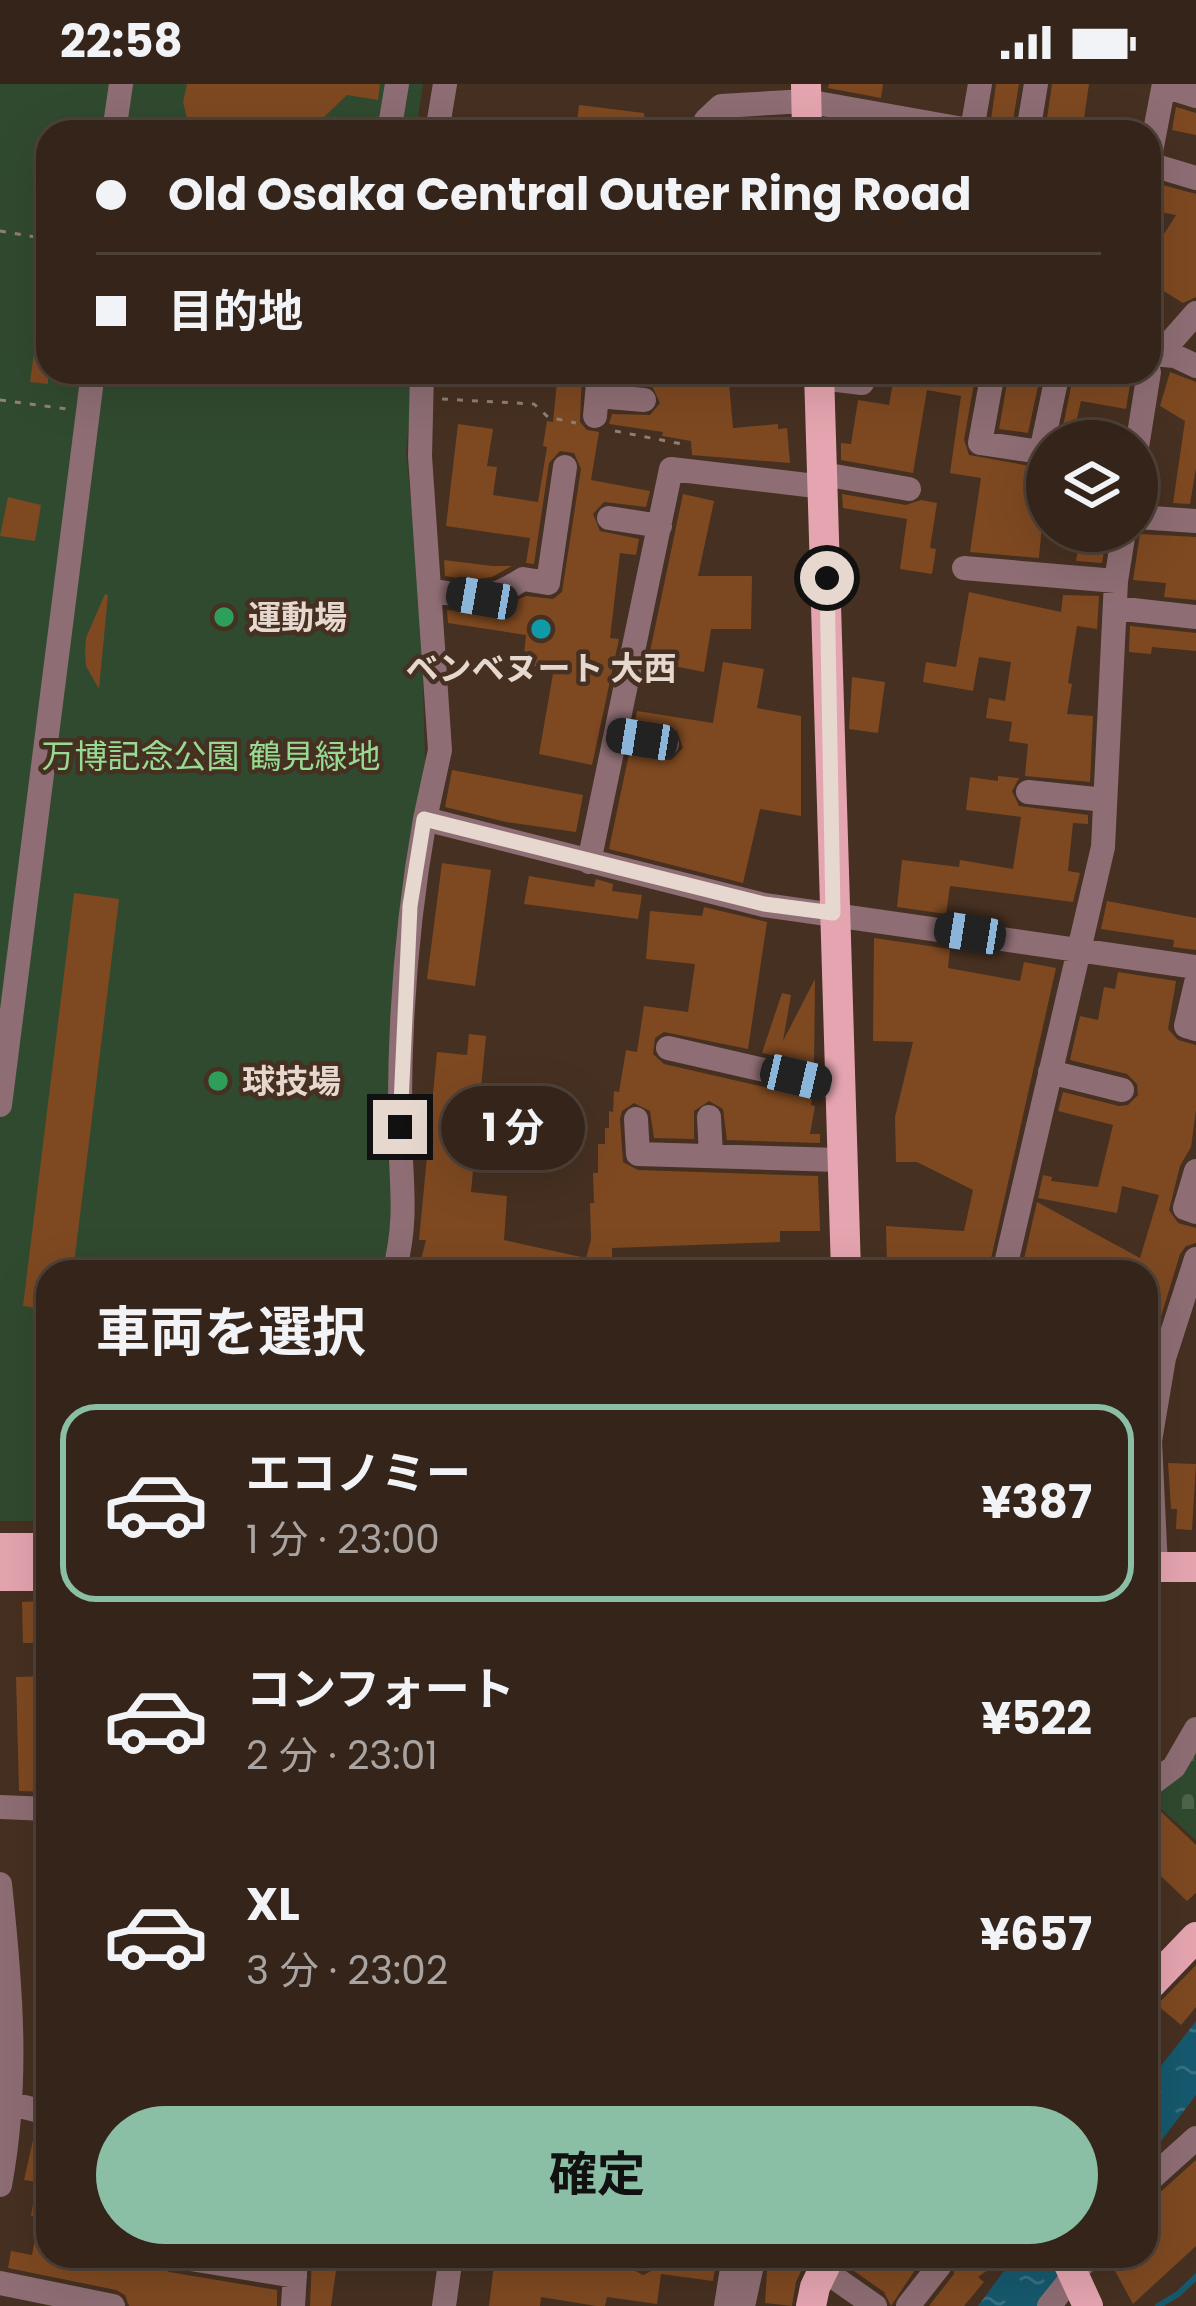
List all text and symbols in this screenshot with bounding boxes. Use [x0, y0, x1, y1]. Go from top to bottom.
text: 22:58 [60, 10, 183, 73]
text: Old Osaka Central Outer Ring Road [168, 163, 972, 226]
text: 目的地 [168, 280, 303, 343]
map controls [1026, 420, 1158, 552]
button: layers [1026, 420, 1158, 552]
route start [800, 551, 854, 605]
car [443, 574, 521, 622]
place label: 運動場 [248, 594, 347, 641]
marker: 運動場 [211, 604, 237, 630]
marker: ベンベヌート 大西 [528, 616, 554, 642]
place label: ベンベヌート 大西 [406, 645, 677, 692]
car [604, 716, 680, 762]
park label: 万博記念公園 鶴見緑地 [42, 733, 380, 780]
car [932, 910, 1008, 956]
car [757, 1051, 835, 1103]
place label: 球技場 [242, 1058, 341, 1105]
marker: 球技場 [205, 1068, 231, 1094]
callout: 1 分 [442, 1085, 586, 1169]
route end [373, 1100, 427, 1154]
text: 1 分 [482, 1100, 544, 1155]
text: 車両を選択 [96, 1294, 366, 1370]
text: エコノミー [246, 1442, 471, 1505]
icon: car [102, 1449, 210, 1557]
text: ¥387 [981, 1471, 1092, 1534]
text: 1 分 · 23:00 [246, 1512, 440, 1567]
text: コンフォート [246, 1658, 515, 1721]
icon: car [102, 1665, 210, 1773]
text: ¥522 [981, 1687, 1092, 1750]
text: 2 分 · 23:01 [246, 1728, 438, 1783]
text: XL [246, 1873, 300, 1936]
icon: car [102, 1881, 210, 1989]
text: ¥657 [980, 1903, 1092, 1966]
text: 3 分 · 23:02 [246, 1943, 448, 1998]
button: 確定 [96, 2106, 1098, 2244]

